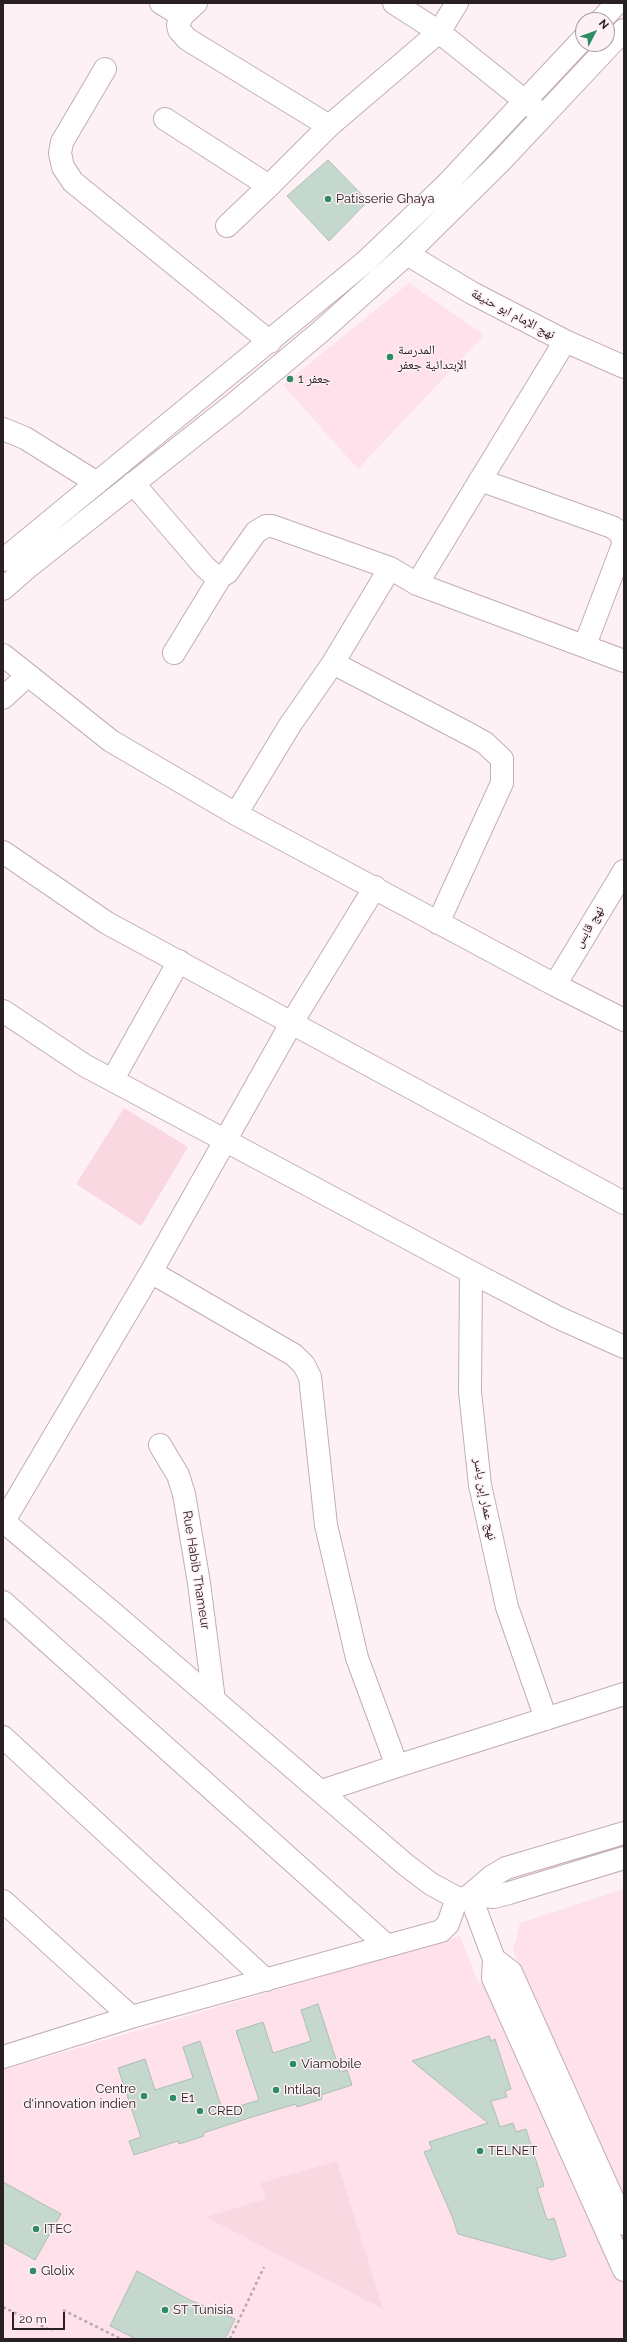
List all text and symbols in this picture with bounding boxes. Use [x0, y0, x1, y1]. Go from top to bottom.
north arrow [575, 12, 615, 52]
text: N [596, 17, 611, 32]
place label: Patisserie Ghaya [336, 191, 434, 207]
marker: Patisserie Ghaya [323, 194, 333, 204]
street label: نهج الإمام ابو حنيفة [468, 285, 558, 343]
place label: المدرسة الإبتدائية جعفر [398, 342, 467, 373]
marker: المدرسة الإبتدائية جعفر [385, 352, 395, 362]
place label: جعفر 1 [298, 371, 331, 387]
marker: جعفر 1 [285, 374, 295, 384]
street label: نهج قابس [570, 903, 608, 951]
street label: نهج عمار إبن ياسر [470, 1457, 500, 1541]
street label: Rue Habib Thameur [179, 1509, 213, 1631]
place label: Viamobile [301, 2056, 361, 2072]
marker: Viamobile [288, 2059, 298, 2069]
place label: Centre d'innovation indien [23, 2081, 136, 2112]
place label: Intilaq [284, 2082, 321, 2098]
marker: Intilaq [271, 2085, 281, 2095]
place label: E1 [181, 2090, 194, 2106]
marker: Centre d'innovation indien [139, 2091, 149, 2101]
marker: E1 [168, 2093, 178, 2103]
place label: CRED [208, 2103, 243, 2119]
marker: CRED [195, 2106, 205, 2116]
place label: TELNET [488, 2143, 537, 2159]
marker: TELNET [475, 2146, 485, 2156]
place label: ITEC [44, 2221, 72, 2237]
marker: ITEC [31, 2224, 41, 2234]
place label: Glolix [41, 2263, 75, 2279]
marker: Glolix [28, 2266, 38, 2276]
place label: ST Tunisia [173, 2302, 233, 2318]
scale bar [14, 2304, 67, 2330]
marker: ST Tunisia [160, 2305, 170, 2315]
text: 20 m [19, 2312, 47, 2326]

